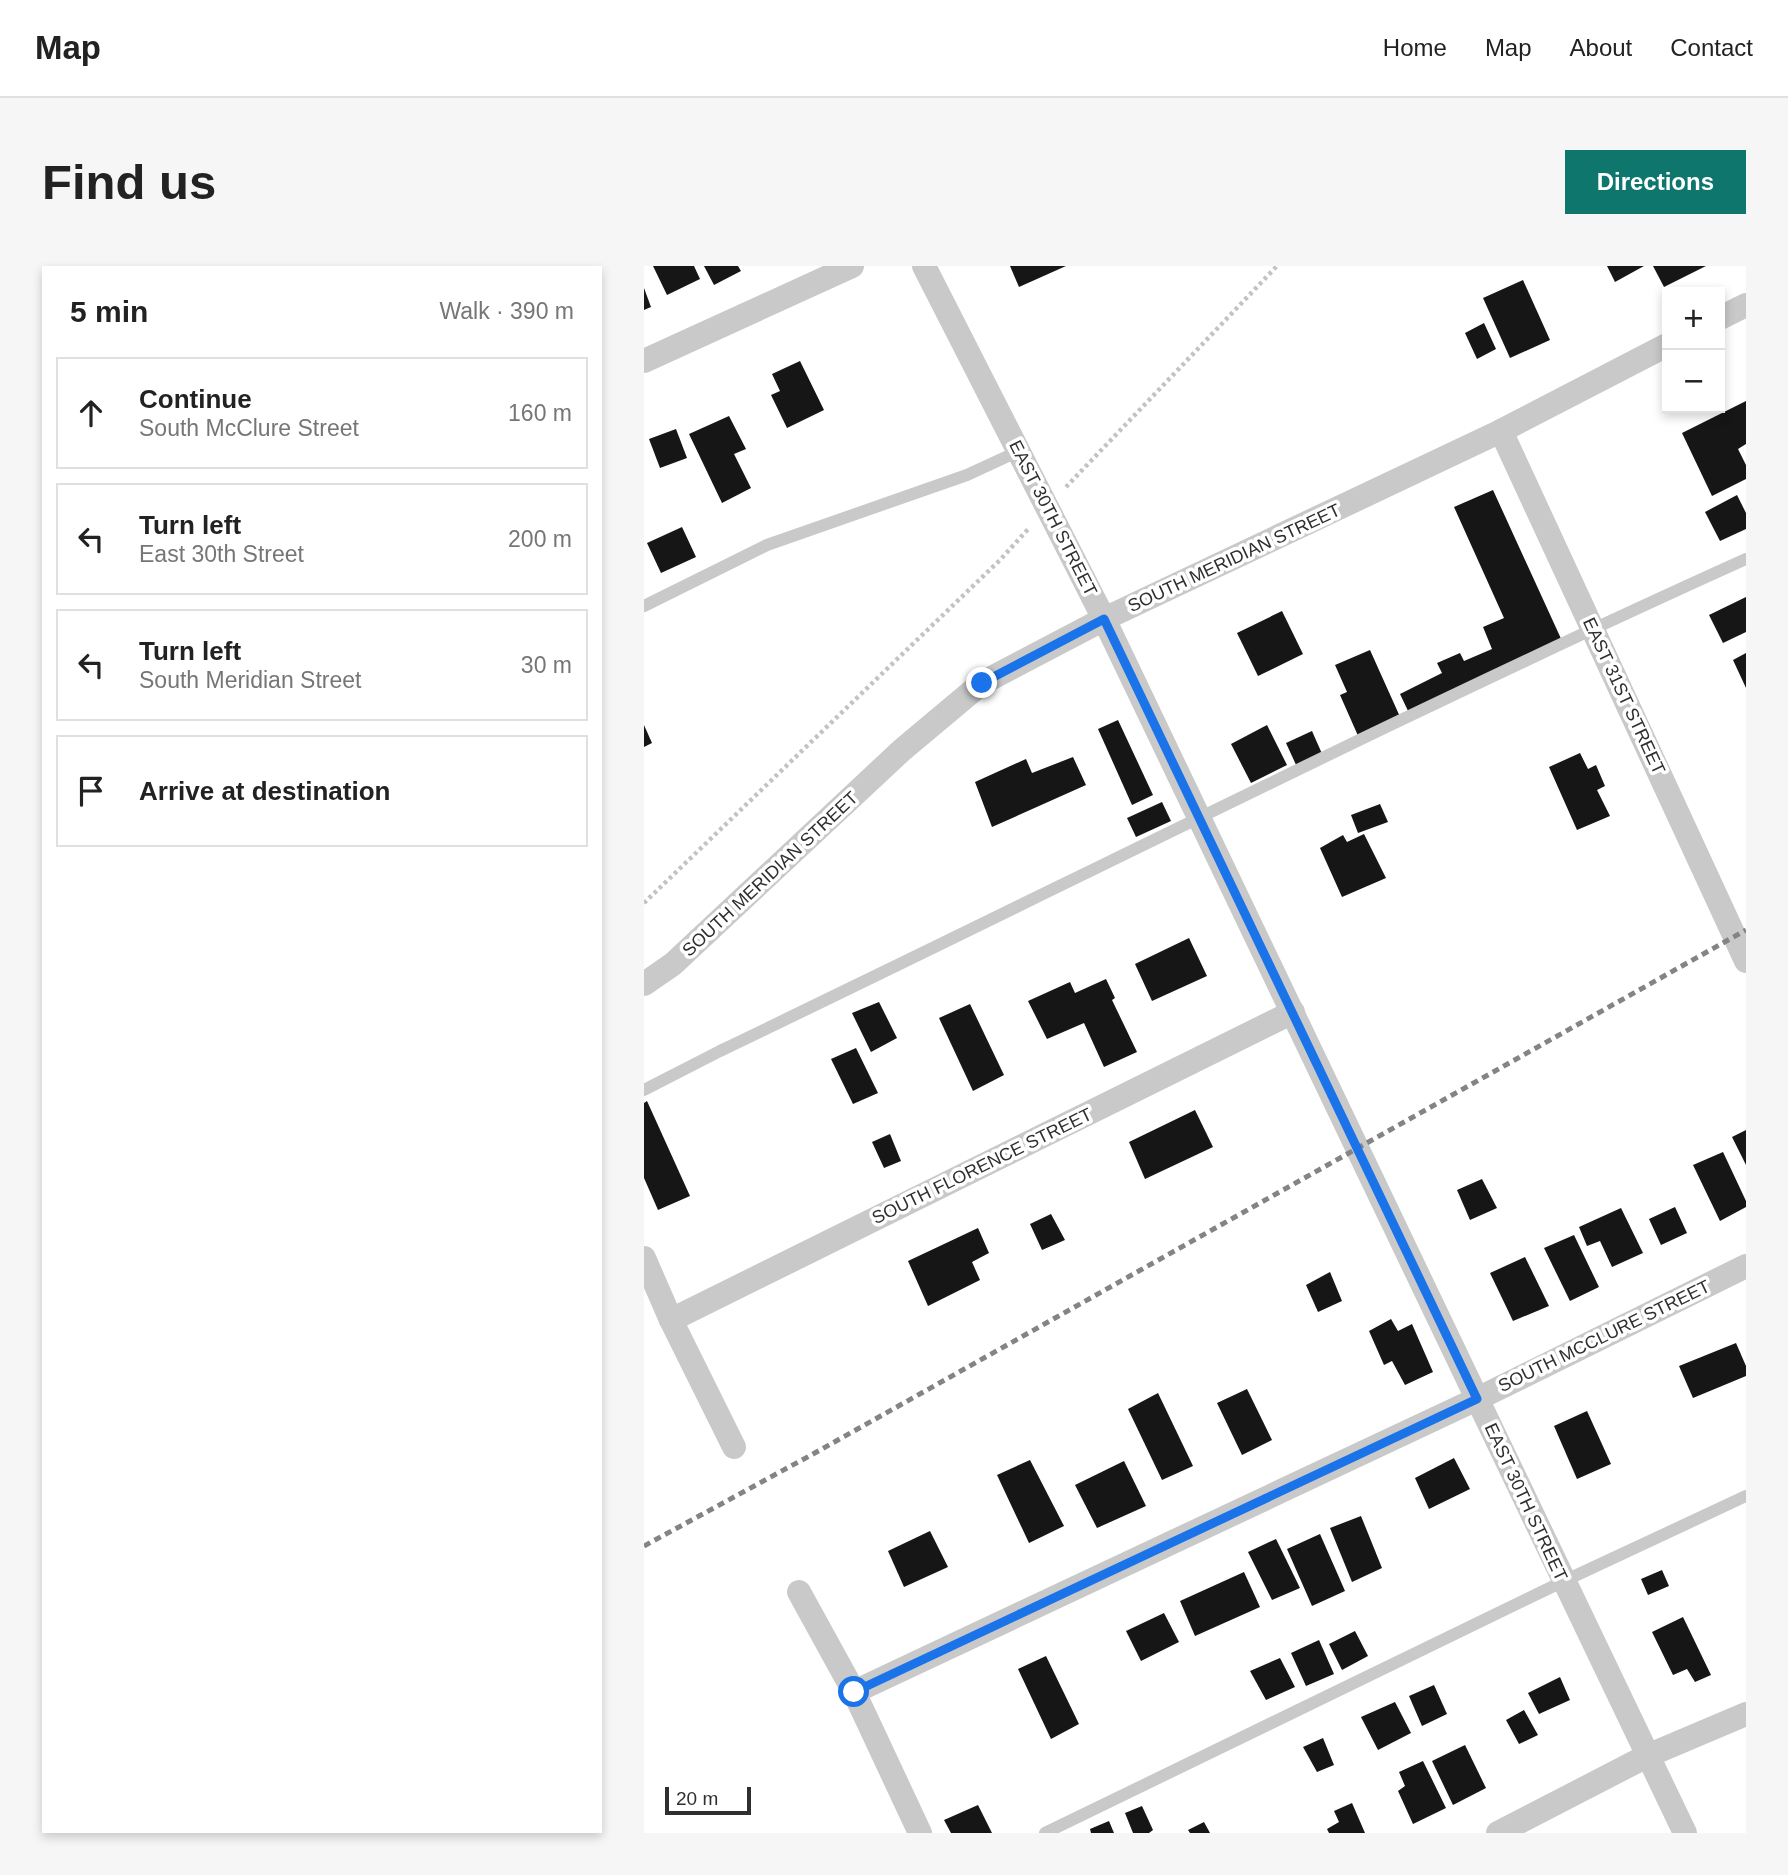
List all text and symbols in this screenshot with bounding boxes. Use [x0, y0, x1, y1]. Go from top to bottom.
text: Map [35, 29, 101, 66]
text: Home [1383, 34, 1447, 61]
text: Map [1485, 34, 1532, 61]
text: About [1570, 34, 1632, 61]
text: Contact [1670, 34, 1753, 61]
button: Directions [1565, 150, 1746, 214]
text: Find us [42, 155, 216, 209]
map controls [1662, 287, 1725, 413]
button: + [1662, 287, 1725, 350]
text: 5 min [70, 295, 148, 328]
text: Walk · 390 m [439, 298, 574, 324]
button: − [1662, 350, 1725, 413]
text: Continue [139, 384, 252, 414]
icon: ahead [72, 394, 110, 432]
text: 160 m [508, 400, 572, 426]
text: South McClure Street [139, 415, 359, 441]
street label: EAST 30TH STREET [1005, 437, 1101, 599]
street label: SOUTH MERIDIAN STREET [1125, 500, 1343, 616]
text: Turn left [139, 510, 241, 540]
icon: left [72, 520, 110, 558]
text: 200 m [508, 526, 572, 552]
text: East 30th Street [139, 541, 304, 567]
street label: EAST 31ST STREET [1579, 615, 1669, 777]
text: Turn left [139, 636, 241, 666]
icon: left [72, 646, 110, 684]
text: 30 m [521, 652, 572, 678]
text: South Meridian Street [139, 667, 361, 693]
route end [966, 667, 997, 698]
icon: arrive [72, 772, 110, 810]
text: Arrive at destination [139, 776, 390, 806]
street label: SOUTH MERIDIAN STREET [678, 788, 862, 960]
street label: SOUTH FLORENCE STREET [869, 1104, 1095, 1228]
street label: SOUTH MCCLURE STREET [1495, 1276, 1713, 1396]
street label: EAST 30TH STREET [1481, 1420, 1571, 1584]
route start [838, 1676, 869, 1707]
scale bar [665, 1784, 751, 1816]
text: 20 m [676, 1788, 718, 1809]

